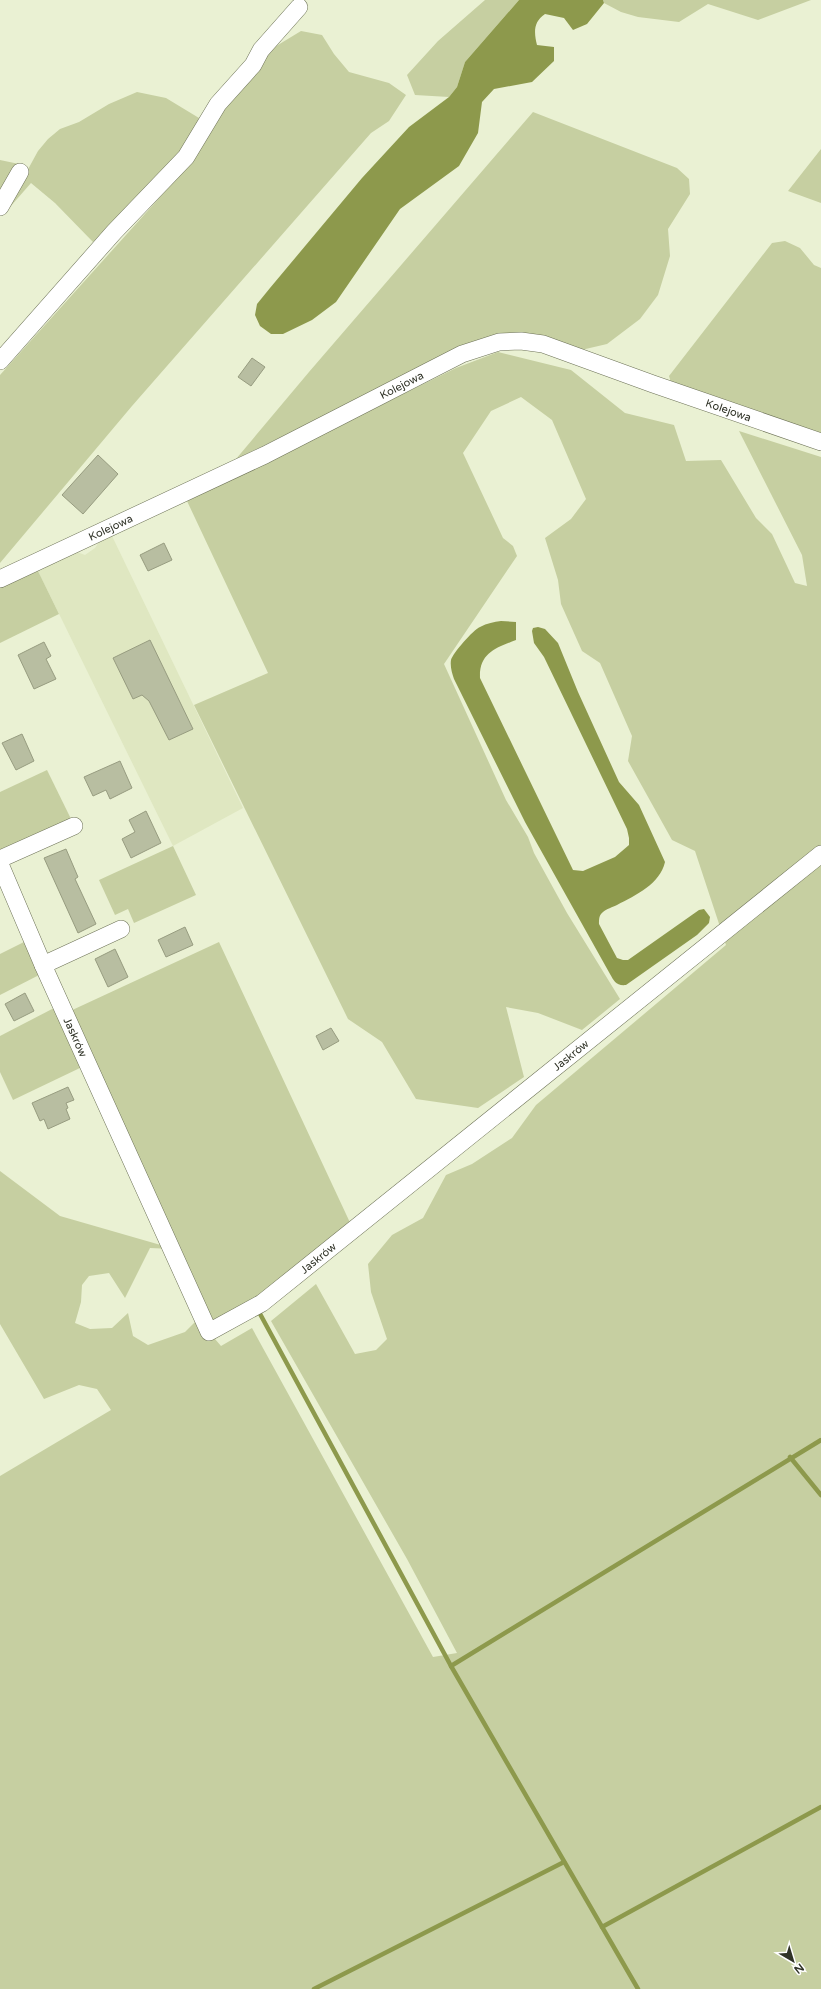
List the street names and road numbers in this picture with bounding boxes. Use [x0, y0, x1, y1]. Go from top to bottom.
street label: Kolejowa [378, 368, 426, 402]
street label: Kolejowa [704, 396, 753, 424]
street label: Kolejowa [86, 511, 135, 543]
street label: Jaskrów [61, 1015, 90, 1059]
street label: Jaskrów [550, 1037, 591, 1073]
street label: Jaskrów [298, 1240, 339, 1276]

